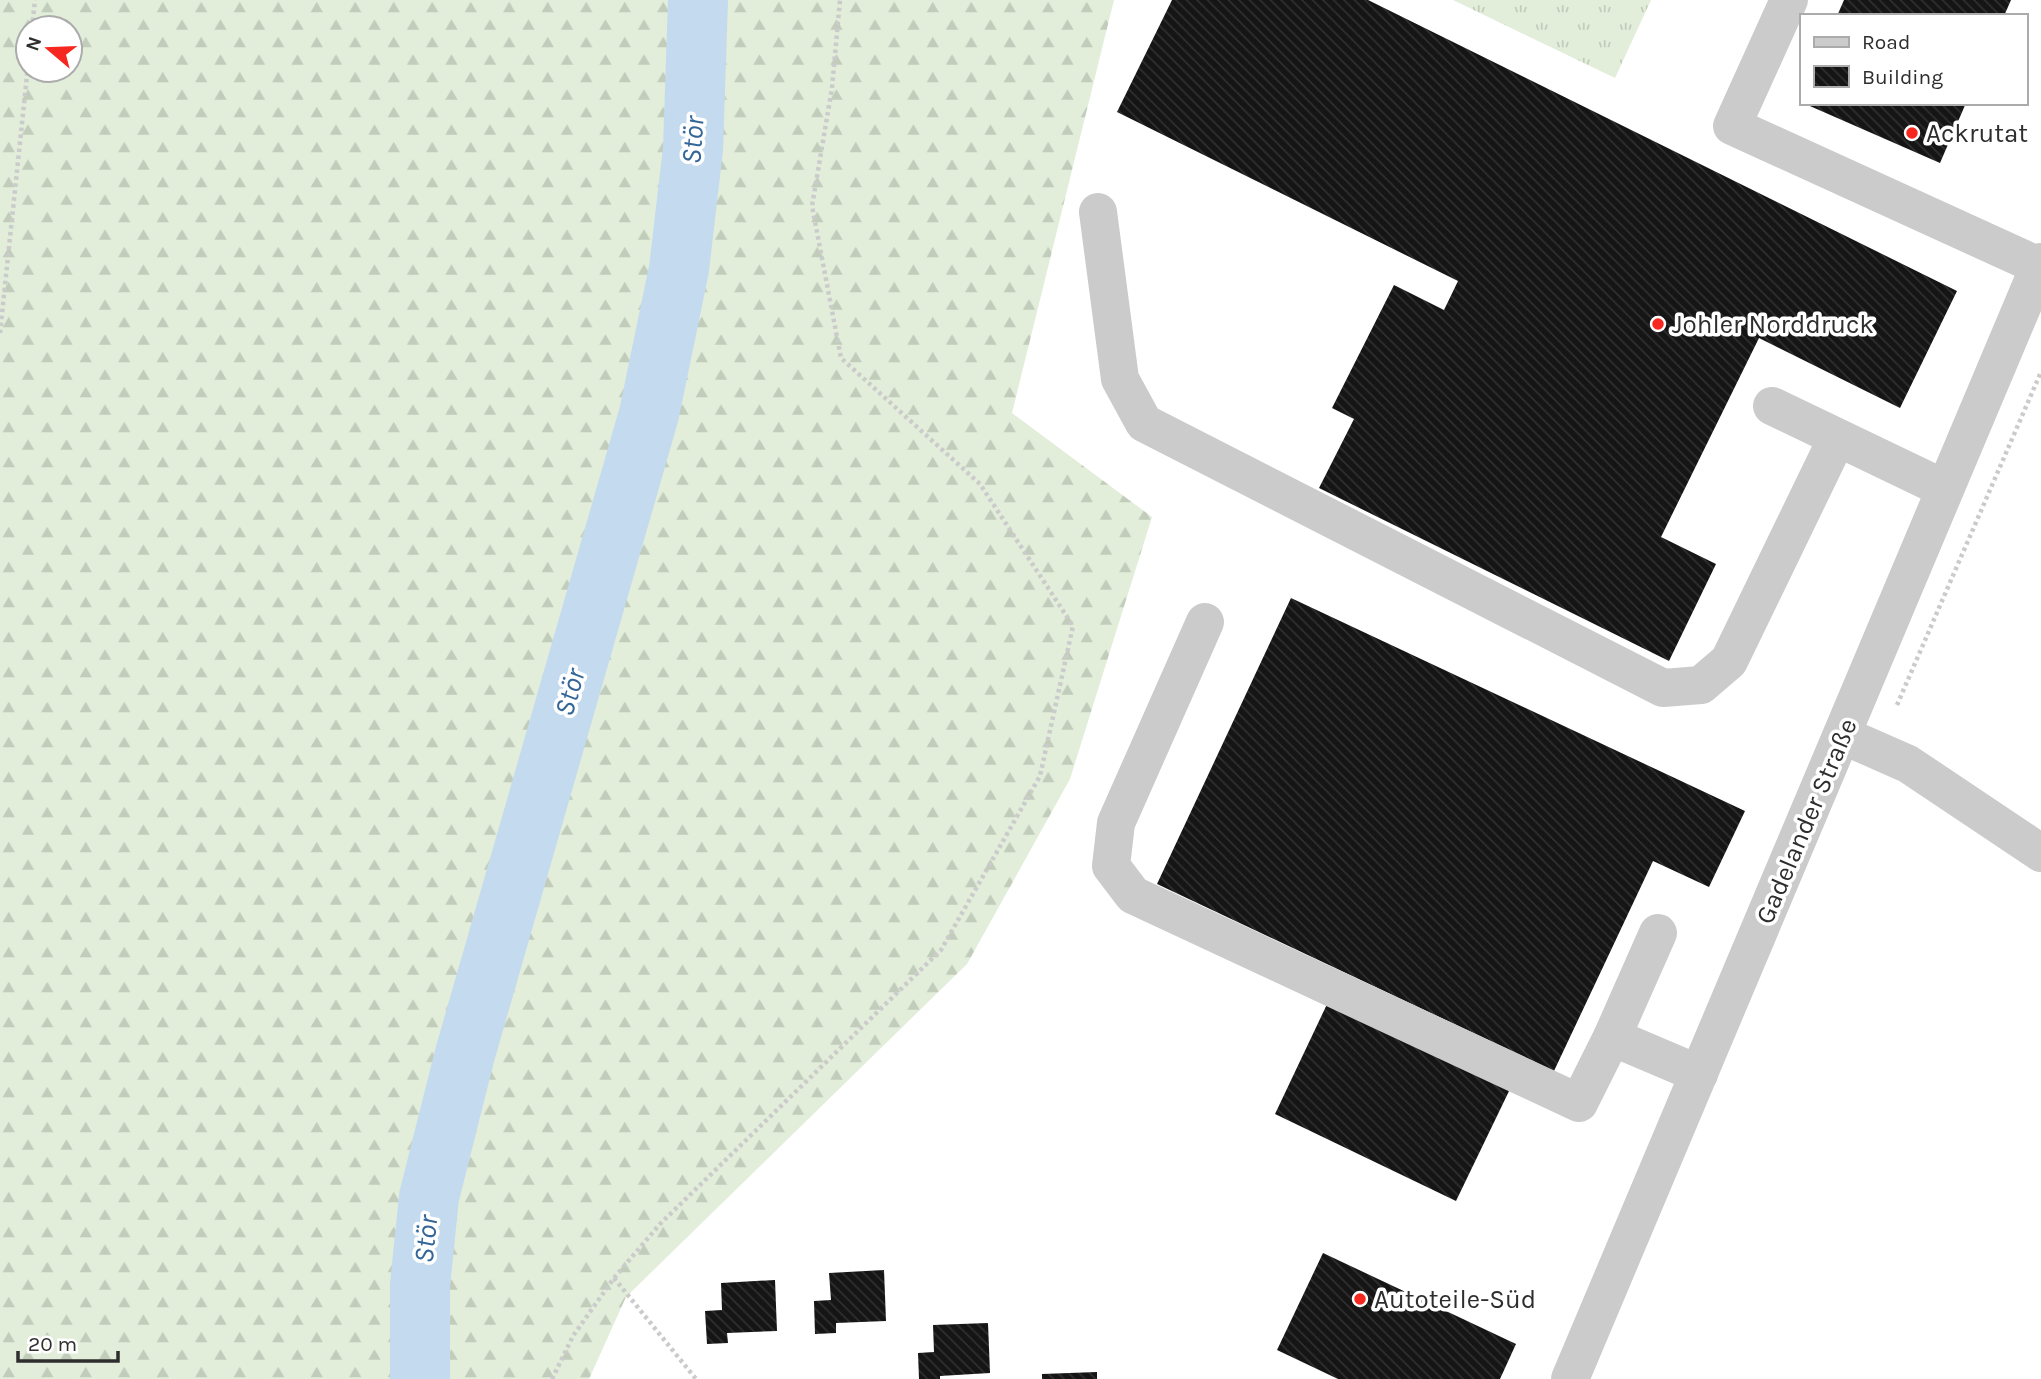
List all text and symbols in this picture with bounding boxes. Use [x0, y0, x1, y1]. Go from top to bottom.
north arrow [14, 14, 84, 84]
legend [1800, 14, 2027, 105]
text: Road [1862, 30, 1910, 54]
text: N [21, 34, 46, 54]
text: Building [1862, 65, 1943, 89]
water label: Stör [674, 114, 711, 165]
place label: Ackrutat [1926, 118, 2028, 149]
marker: Ackrutat [1904, 125, 1920, 141]
place label: Johler Norddruck [1672, 309, 1874, 340]
marker: Johler Norddruck [1650, 316, 1666, 332]
water label: Stör [547, 663, 592, 720]
street label: Gadelander Straße [1749, 714, 1864, 928]
water label: Stör [407, 1212, 445, 1265]
place label: Autoteile-Süd [1374, 1284, 1536, 1315]
marker: Autoteile-Süd [1352, 1291, 1368, 1307]
scale bar [18, 1320, 117, 1364]
text: 20 m [28, 1332, 77, 1356]

